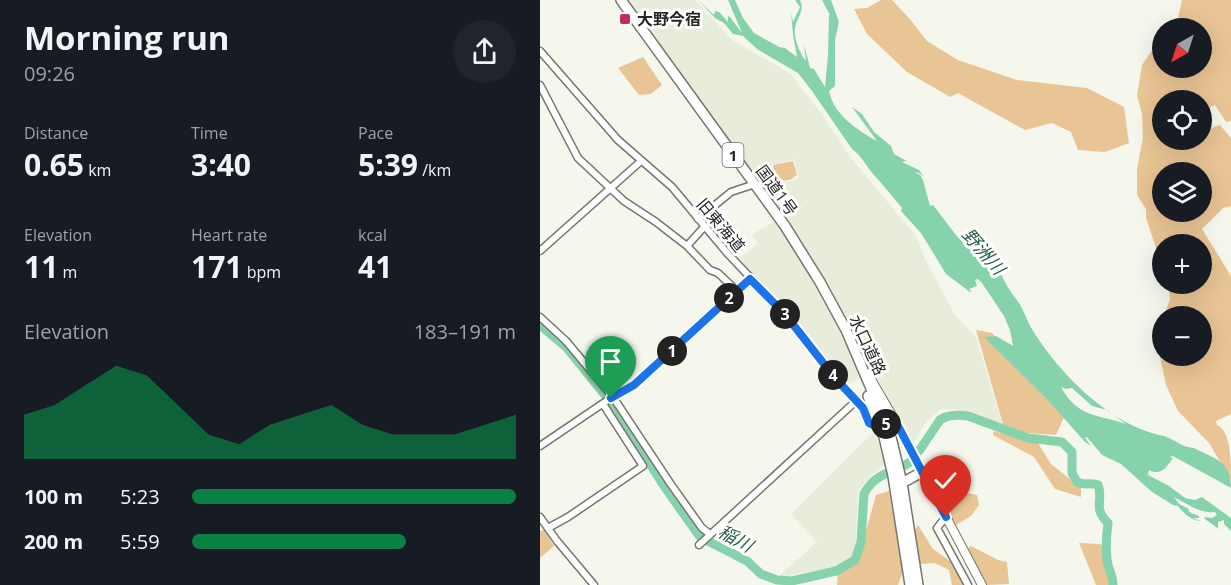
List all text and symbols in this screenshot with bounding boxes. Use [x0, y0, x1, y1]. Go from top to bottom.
place label: 大野今宿 [637, 8, 701, 30]
marker: 大野今宿 [618, 12, 632, 26]
text: Morning run [24, 15, 230, 60]
north arrow [1152, 18, 1212, 78]
map controls [1152, 18, 1212, 366]
button: share [453, 20, 516, 83]
text: 09:26 [24, 60, 75, 87]
button: locate [1152, 90, 1212, 150]
text: Distance [24, 122, 88, 144]
text: Time [191, 122, 228, 144]
text: Pace [358, 122, 393, 144]
road number: 1 [722, 143, 744, 167]
text: 0.65 [24, 144, 84, 185]
text: 3:40 [191, 144, 251, 185]
text: 5:39 [358, 144, 418, 185]
text: km [84, 159, 111, 181]
text: /km [418, 159, 451, 181]
street label: 国道1号 [751, 160, 803, 220]
button: layers [1152, 162, 1212, 222]
street label: 旧東海道 [692, 193, 750, 257]
water label: 野洲川 [957, 223, 1012, 281]
text: Elevation [24, 224, 92, 246]
text: Heart rate [191, 224, 267, 246]
text: kcal [358, 224, 387, 246]
button: + [1152, 234, 1212, 294]
text: 11 [24, 246, 58, 287]
text: 171 [191, 246, 242, 287]
text: 41 [358, 246, 392, 287]
text: m [58, 261, 77, 283]
text: bpm [242, 261, 281, 283]
pin: 2 [714, 283, 744, 313]
text: 2 [724, 287, 734, 309]
pin: 3 [770, 299, 800, 329]
text: 3 [780, 303, 790, 325]
button: − [1152, 306, 1212, 366]
street label: 水口道路 [845, 311, 891, 379]
text: Elevation [24, 318, 109, 345]
text: 183–191 m [414, 318, 516, 345]
pin [585, 336, 636, 398]
pin: 1 [657, 336, 687, 366]
text: 1 [667, 340, 677, 362]
icon: arrive [594, 345, 627, 378]
pin: 4 [818, 360, 848, 390]
text: 4 [828, 364, 838, 386]
pin: 5 [871, 409, 901, 439]
text: 5 [881, 413, 891, 435]
pin [920, 455, 971, 517]
icon: check [929, 464, 962, 497]
text: 100 m [24, 483, 83, 510]
text: 5:23 [120, 483, 160, 510]
water label: 稲川 [714, 519, 759, 558]
text: 200 m [24, 528, 83, 555]
text: 5:59 [120, 528, 160, 555]

